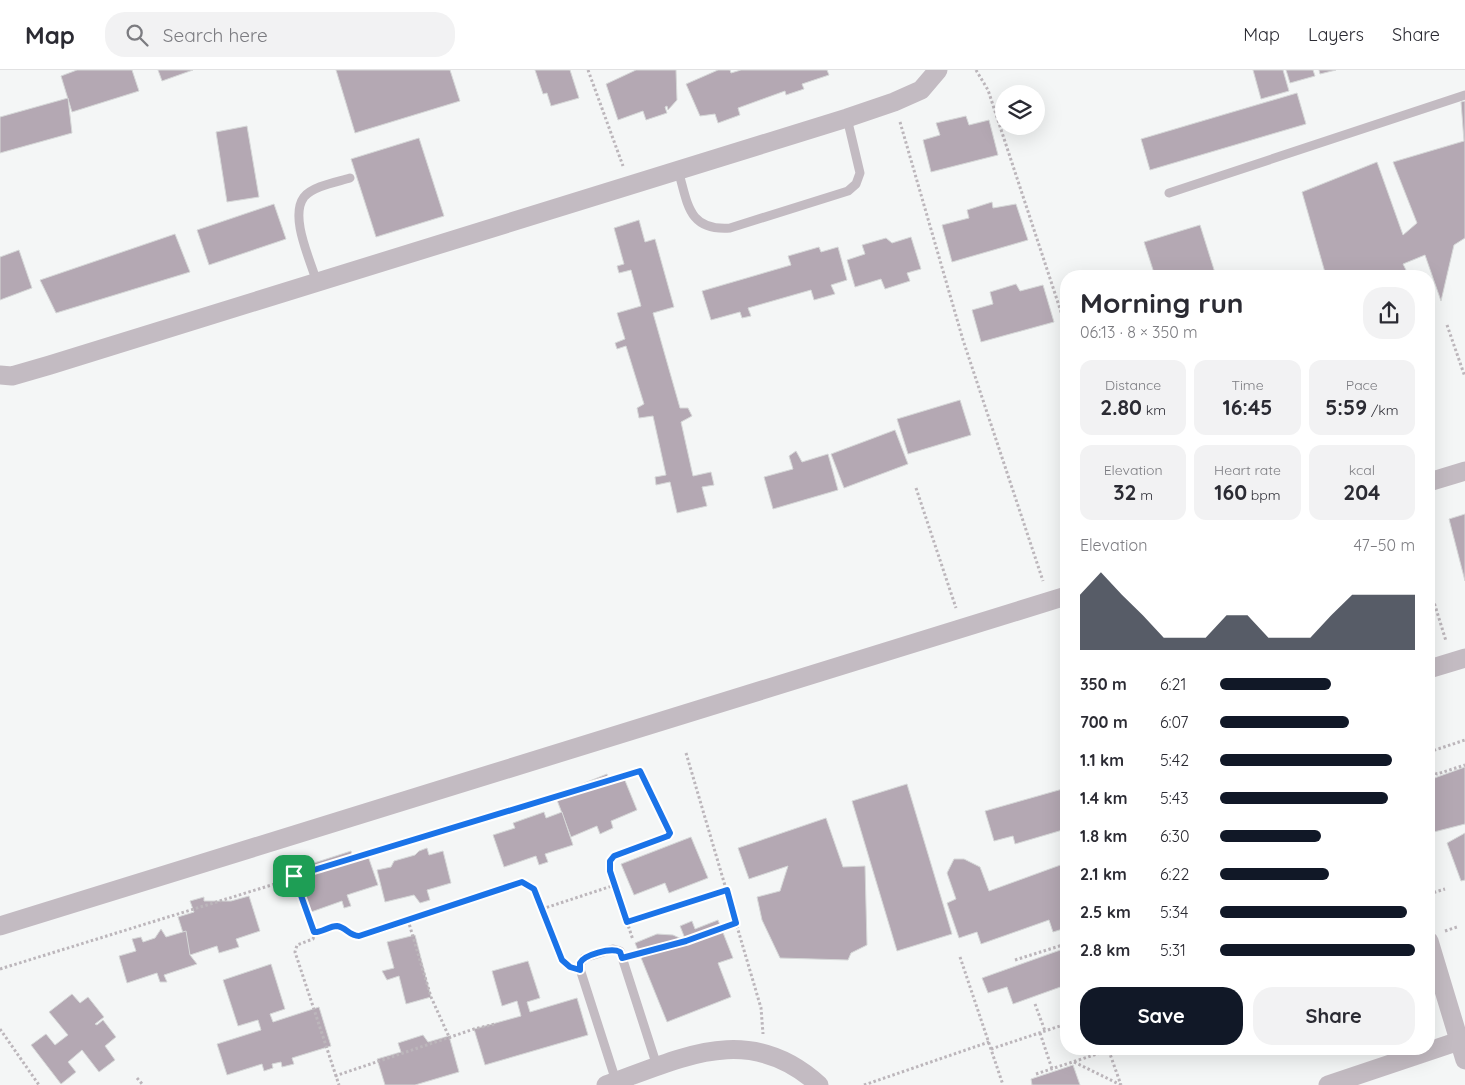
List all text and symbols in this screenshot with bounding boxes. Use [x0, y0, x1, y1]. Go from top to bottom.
search box [105, 12, 455, 57]
text: Map [25, 20, 75, 50]
icon: search [123, 21, 151, 49]
text: Search here [163, 23, 268, 47]
text: Map [1243, 23, 1280, 46]
text: Layers [1308, 23, 1364, 46]
text: Share [1392, 23, 1440, 46]
map controls [995, 85, 1045, 135]
button: layers [995, 85, 1045, 135]
text: Morning run [1080, 285, 1244, 320]
button: share [1363, 287, 1415, 339]
text: 06:13 · 8 × 350 m [1080, 322, 1198, 342]
text: Distance [1105, 376, 1161, 394]
text: Time [1231, 376, 1264, 394]
text: Pace [1346, 376, 1378, 394]
text: 2.80 [1100, 394, 1142, 420]
text: 16:45 [1223, 394, 1272, 420]
text: 5:59 [1325, 394, 1367, 420]
text: km [1142, 401, 1166, 419]
text: /km [1367, 401, 1398, 419]
text: Elevation [1104, 461, 1163, 479]
text: Heart rate [1214, 461, 1281, 479]
text: kcal [1349, 461, 1375, 479]
text: 32 [1113, 479, 1136, 505]
text: 160 [1214, 479, 1247, 505]
text: 204 [1343, 479, 1380, 505]
text: m [1136, 486, 1153, 504]
text: bpm [1247, 486, 1281, 504]
text: Elevation [1080, 535, 1147, 555]
text: 47–50 m [1353, 535, 1415, 555]
text: 350 m [1080, 674, 1127, 694]
text: 6:21 [1160, 674, 1186, 694]
text: 700 m [1080, 712, 1128, 732]
text: 6:07 [1160, 712, 1188, 732]
text: 1.1 km [1080, 750, 1124, 770]
text: 5:42 [1160, 750, 1189, 770]
text: 1.4 km [1080, 788, 1127, 808]
text: 5:43 [1160, 788, 1189, 808]
text: 1.8 km [1080, 826, 1127, 846]
text: 6:30 [1160, 826, 1190, 846]
pin [273, 855, 315, 897]
icon: arrive [280, 862, 308, 890]
text: 2.1 km [1080, 864, 1127, 884]
text: 6:22 [1160, 864, 1189, 884]
text: 2.5 km [1080, 902, 1131, 922]
text: 5:34 [1160, 902, 1189, 922]
text: 2.8 km [1080, 940, 1130, 960]
text: 5:31 [1160, 940, 1186, 960]
button: Save [1080, 987, 1243, 1045]
button: Share [1253, 987, 1415, 1045]

